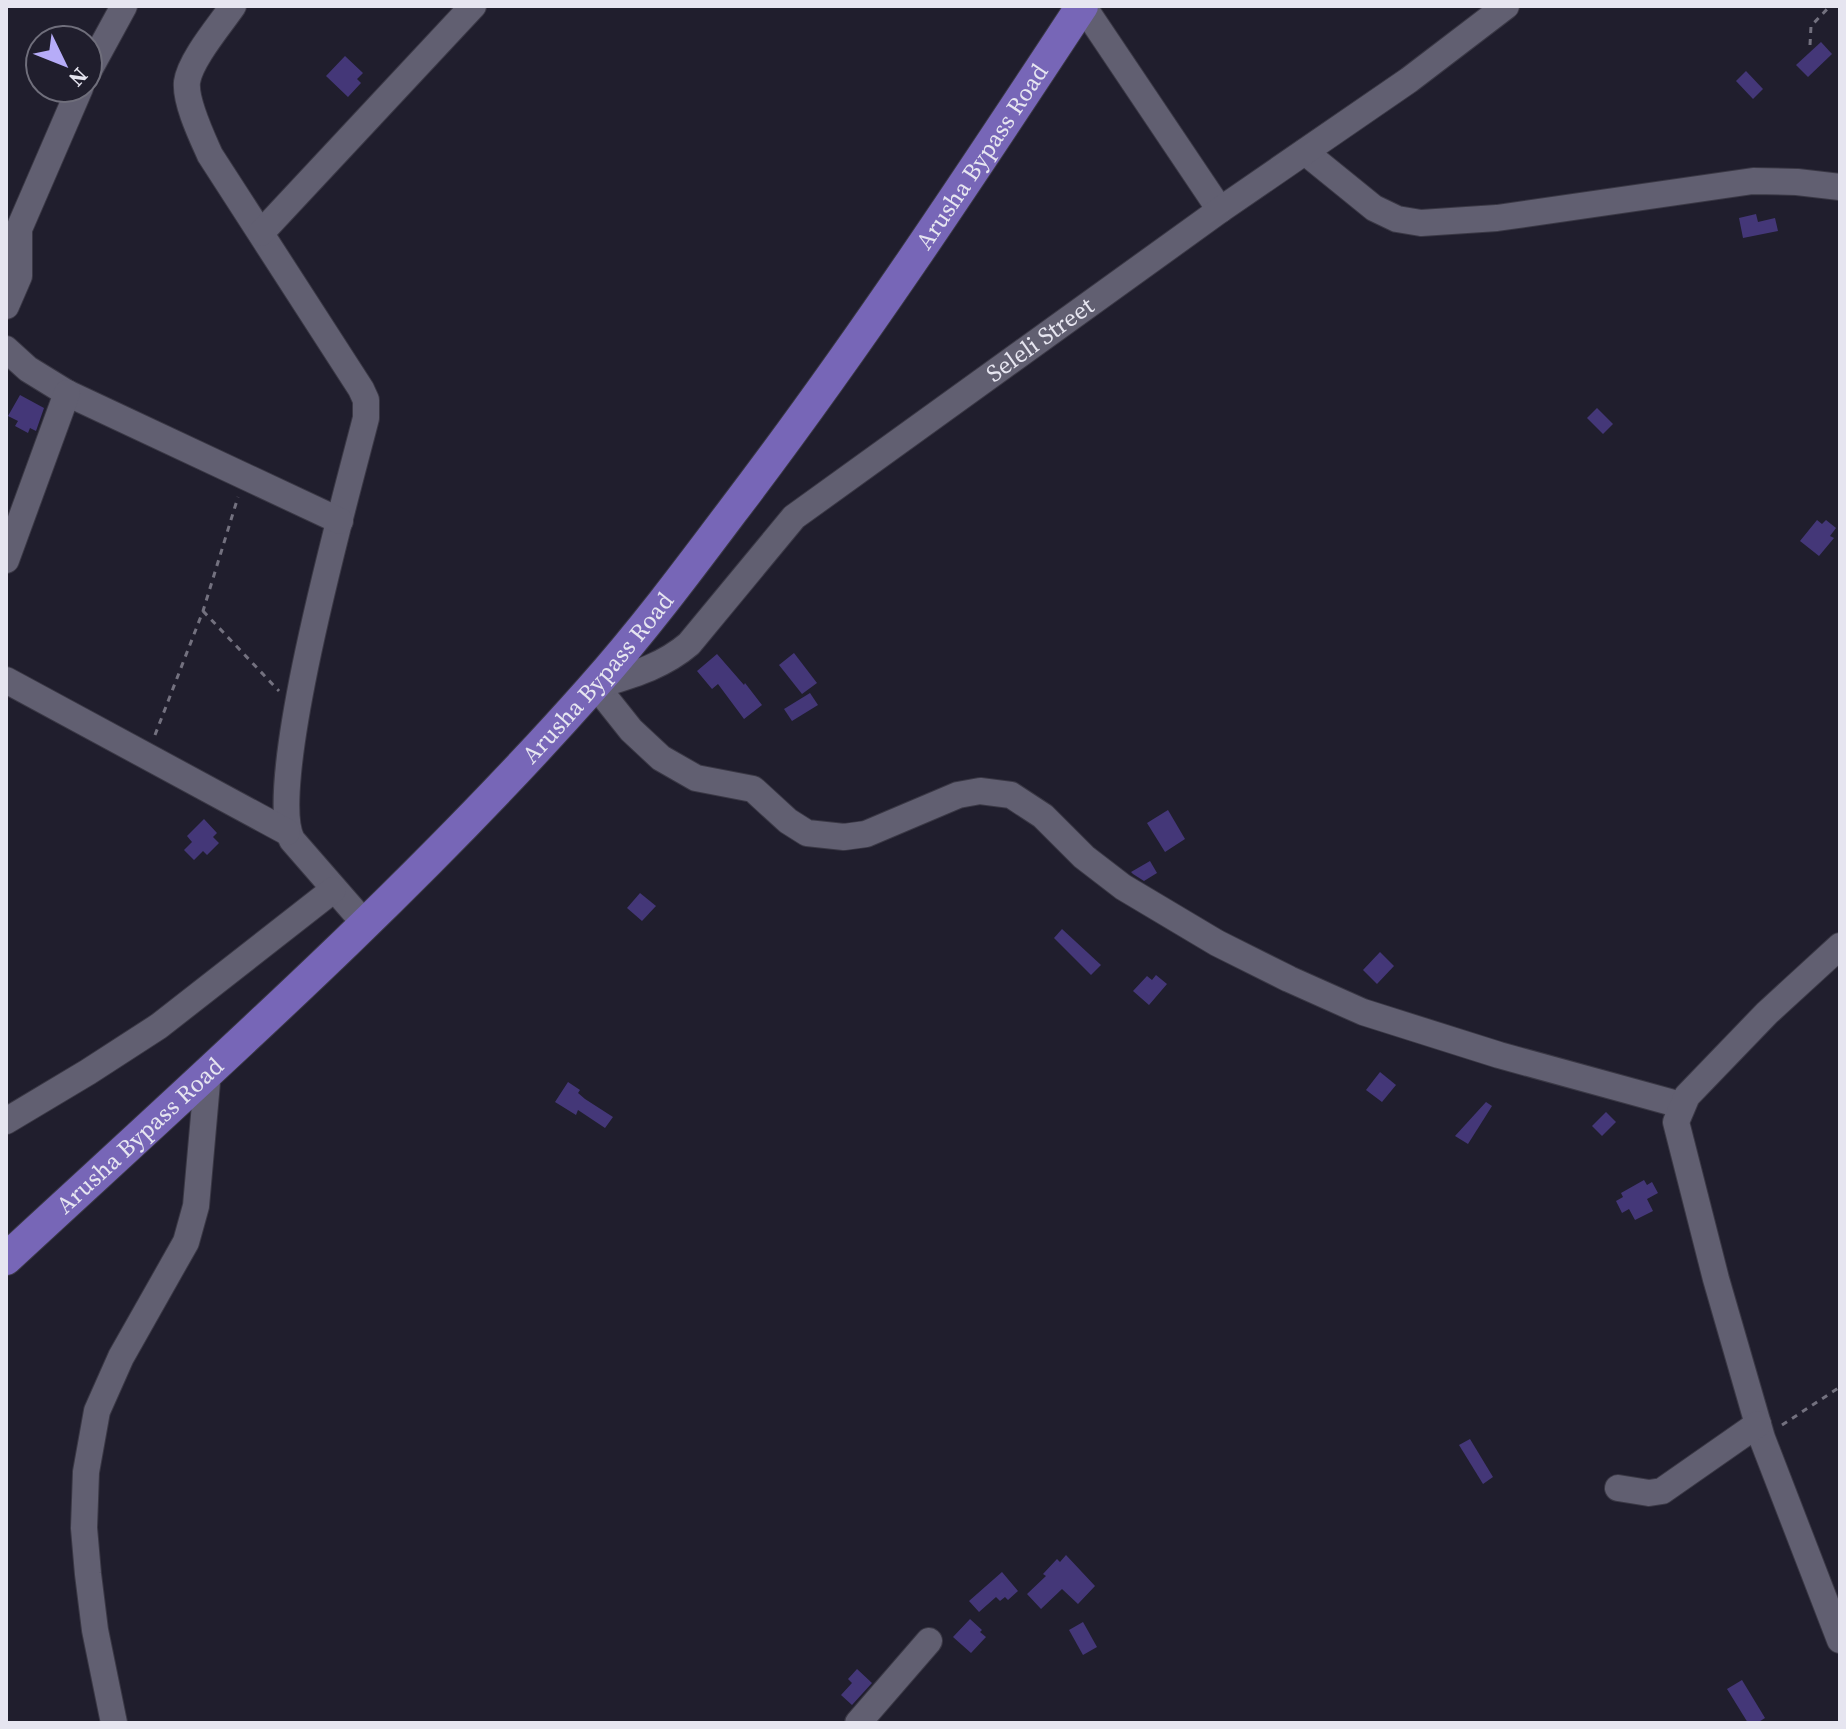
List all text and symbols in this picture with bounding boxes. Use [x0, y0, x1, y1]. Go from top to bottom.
north arrow [24, 24, 104, 104]
street label: Arusha Bypass Road [908, 57, 1056, 256]
text: N [62, 62, 95, 94]
street label: Seleli Street [979, 289, 1100, 389]
street label: Arusha Bypass Road [514, 585, 681, 771]
street label: Arusha Bypass Road [49, 1049, 231, 1221]

